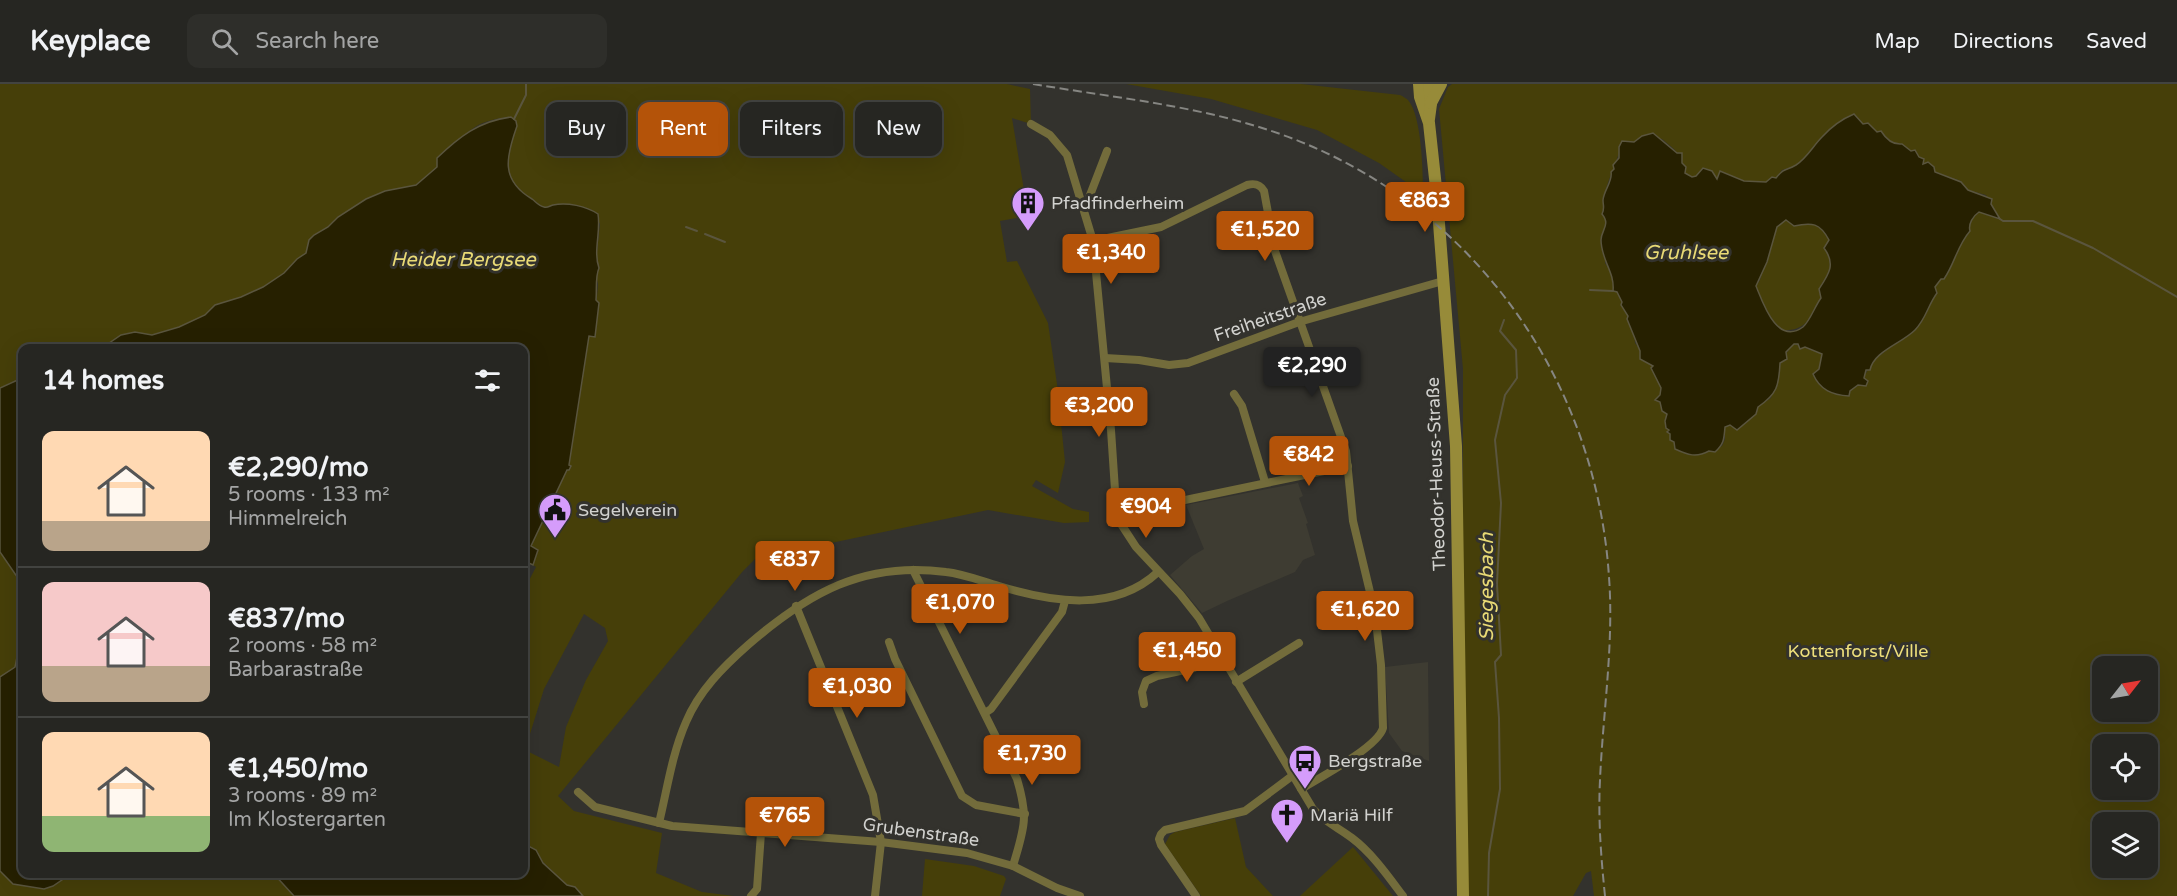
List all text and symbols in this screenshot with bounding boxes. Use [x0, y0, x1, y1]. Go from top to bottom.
search box [187, 14, 607, 68]
text: Keyplace [30, 24, 151, 58]
icon: search [208, 25, 241, 58]
text: Search here [256, 28, 379, 54]
text: Map [1874, 29, 1920, 54]
text: Directions [1953, 29, 2053, 54]
text: Saved [2086, 29, 2147, 54]
chip: Buy [546, 102, 626, 156]
chip: Rent [638, 102, 728, 156]
chip: Filters [740, 102, 843, 156]
chip: New [855, 102, 942, 156]
pin: €863 [1389, 182, 1461, 233]
building icon: Pfadfinderheim [1010, 185, 1046, 232]
text: €863 [1399, 189, 1451, 213]
place label: Pfadfinderheim [1051, 192, 1184, 214]
pin: €1,520 [1216, 211, 1314, 262]
text: €1,520 [1230, 218, 1300, 242]
pin: €1,340 [1062, 234, 1160, 285]
text: €1,340 [1076, 241, 1146, 265]
water label: Gruhlsee [1644, 241, 1730, 265]
water label: Heider Bergsee [390, 248, 537, 272]
street label: Freiheitstraße [1211, 287, 1329, 347]
pin: €2,290 [1263, 347, 1361, 398]
text: €2,290 [1277, 354, 1347, 378]
icon: filters [471, 364, 504, 397]
text: 14 homes [42, 365, 164, 396]
street label: Theodor-Heuss-Straße [1422, 377, 1450, 571]
pin: €3,200 [1050, 387, 1148, 438]
text: €3,200 [1064, 394, 1134, 418]
pin: €842 [1273, 436, 1345, 487]
text: €842 [1283, 443, 1335, 467]
text: €2,290/mo [228, 452, 369, 483]
icon: home [90, 455, 162, 527]
text: 5 rooms · 133 m² [228, 483, 390, 507]
pin: €904 [1110, 488, 1182, 539]
public building icon: Segelverein [537, 492, 573, 539]
text: €904 [1120, 495, 1172, 519]
place label: Segelverein [578, 499, 677, 521]
text: Himmelreich [228, 507, 347, 531]
water label: Siegesbach [1475, 532, 1499, 641]
pin: €837 [759, 541, 831, 592]
text: €837 [769, 548, 821, 572]
pin: €1,070 [911, 584, 1009, 635]
text: €1,070 [925, 591, 995, 615]
pin: €1,620 [1316, 591, 1414, 642]
text: €1,620 [1330, 598, 1400, 622]
text: €837/mo [228, 603, 345, 634]
icon: home [90, 606, 162, 678]
pin: €1,450 [1138, 632, 1236, 683]
text: 2 rooms · 58 m² [228, 634, 377, 658]
text: €1,450 [1153, 639, 1221, 663]
park label: Kottenforst/Ville [1787, 640, 1929, 662]
north arrow [2092, 656, 2158, 722]
map controls [2092, 656, 2158, 878]
text: Barbarastraße [228, 658, 363, 682]
pin: €1,030 [808, 668, 906, 719]
text: €1,030 [822, 675, 892, 699]
button: locate [2092, 734, 2158, 800]
pin: €1,730 [983, 735, 1081, 786]
text: €1,730 [998, 742, 1066, 766]
bus stop icon: Bergstraße [1287, 743, 1323, 790]
place label: Bergstraße [1328, 750, 1422, 772]
text: €1,450/mo [228, 753, 368, 784]
icon: home [90, 756, 162, 828]
text: 3 rooms · 89 m² [228, 784, 377, 808]
pin: €765 [749, 797, 821, 848]
church icon: Mariä Hilf [1269, 797, 1305, 844]
text: €765 [759, 804, 811, 828]
place label: Mariä Hilf [1310, 804, 1393, 826]
text: Im Klostergarten [228, 808, 386, 832]
button: layers [2092, 812, 2158, 878]
street label: Grubenstraße [861, 813, 981, 851]

